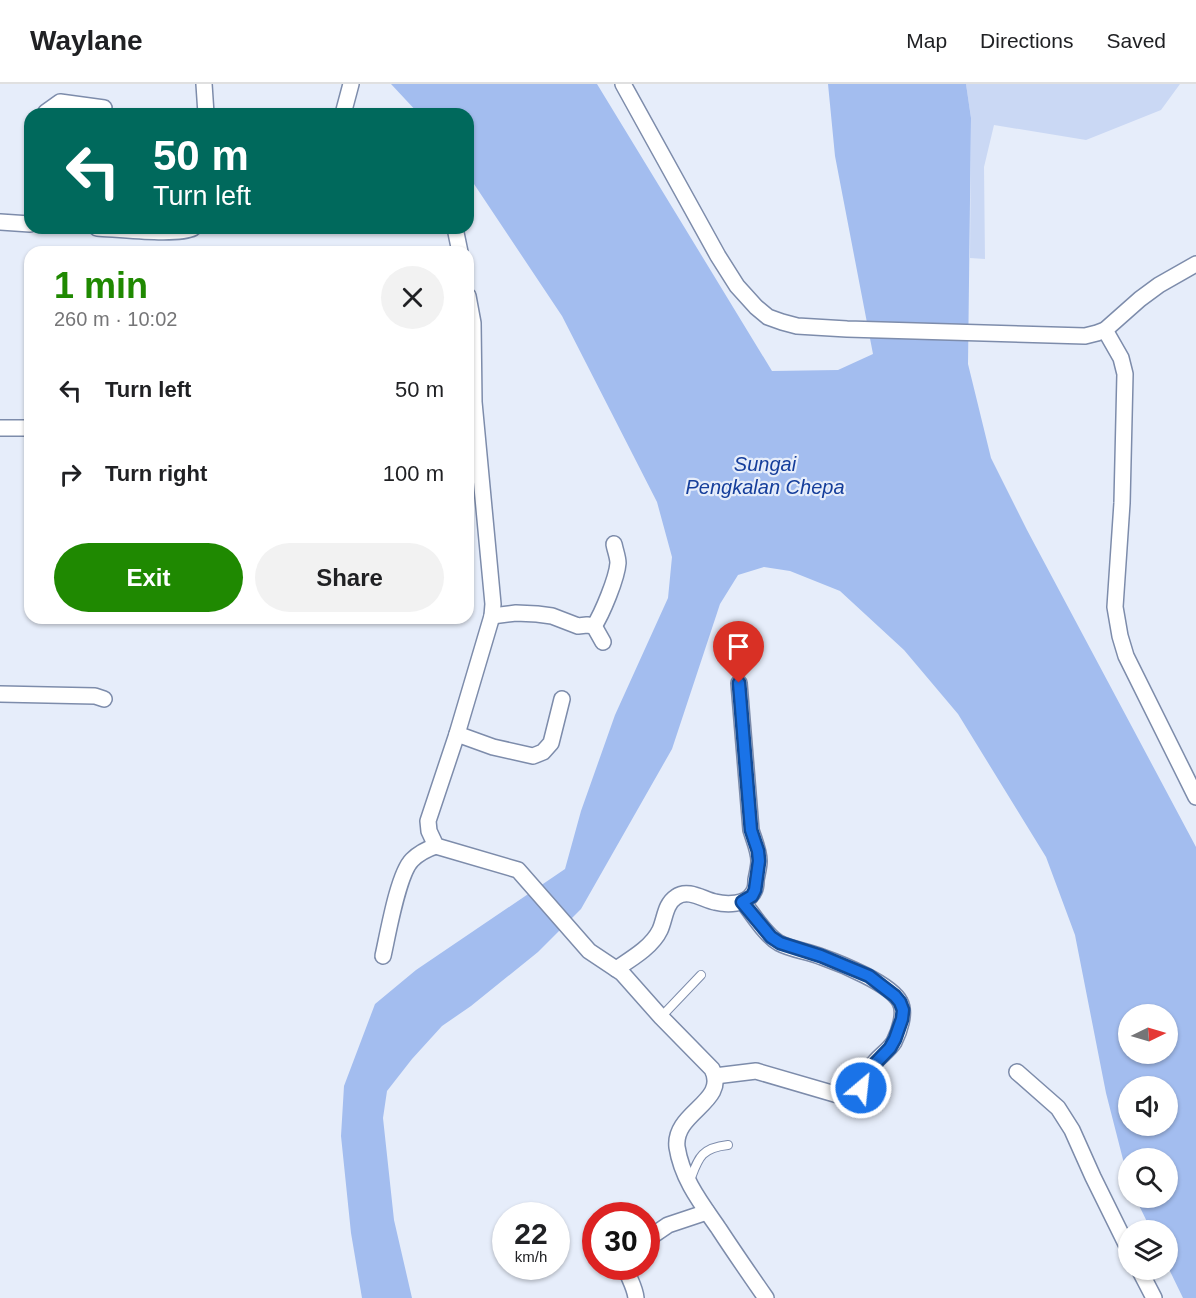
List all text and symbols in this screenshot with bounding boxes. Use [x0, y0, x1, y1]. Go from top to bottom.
text: Waylane [30, 25, 143, 56]
text: Map [906, 29, 947, 52]
text: Directions [980, 29, 1073, 52]
text: Saved [1106, 29, 1166, 52]
icon: left [54, 132, 132, 210]
text: 50 m [153, 132, 249, 179]
text: Turn left [153, 181, 251, 211]
text: 1 min [54, 265, 148, 306]
button: close [381, 266, 444, 329]
text: 260 m · 10:02 [54, 308, 177, 330]
icon: left [54, 374, 87, 407]
text: Turn left [105, 377, 191, 402]
text: 50 m [395, 377, 444, 402]
water label: Sungai Pengkalan Chepa [685, 453, 845, 498]
icon: right [54, 458, 87, 491]
text: Turn right [105, 461, 207, 486]
text: 100 m [383, 461, 444, 486]
button: Exit [54, 543, 243, 612]
button: Share [255, 543, 444, 612]
pin [713, 621, 764, 683]
icon: arrive [722, 630, 755, 663]
north arrow [1118, 1004, 1178, 1064]
map controls [1118, 1004, 1178, 1280]
position arrow [829, 1056, 893, 1120]
button: sound [1118, 1076, 1178, 1136]
button: search [1118, 1148, 1178, 1208]
speed limit sign: 30 [582, 1202, 660, 1280]
text: 22 [514, 1217, 548, 1250]
button: layers [1118, 1220, 1178, 1280]
text: km/h [515, 1248, 547, 1265]

